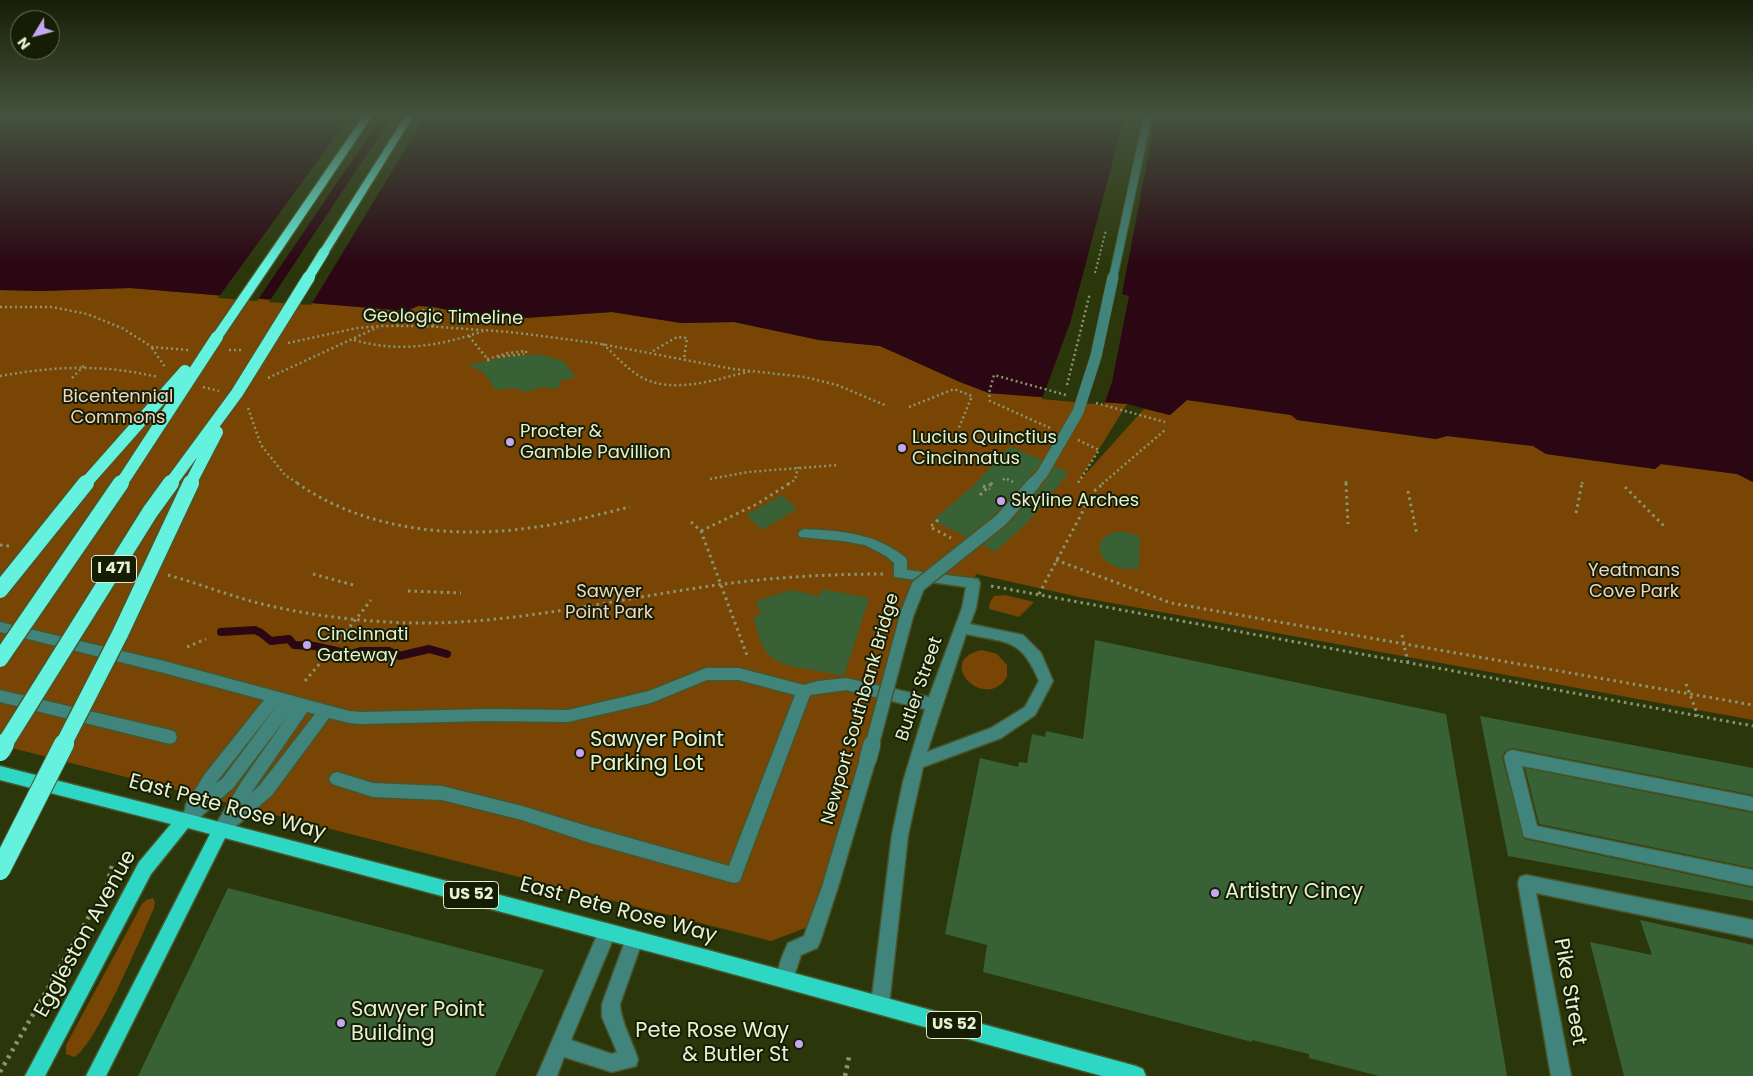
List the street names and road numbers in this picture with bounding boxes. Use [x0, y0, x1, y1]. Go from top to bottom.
street label: Geologic Timeline [363, 306, 523, 330]
road number: I 471 [92, 556, 136, 582]
street label: Newport Southbank Bridge [818, 591, 904, 827]
street label: Butler Street [892, 634, 948, 744]
street label: East Pete Rose Way [126, 770, 328, 846]
street label: Eggleston Avenue [30, 846, 142, 1022]
street label: East Pete Rose Way [517, 873, 719, 949]
road number: US 52 [444, 882, 498, 908]
street label: Pike Street [1547, 937, 1591, 1047]
road number: US 52 [926, 1012, 982, 1038]

